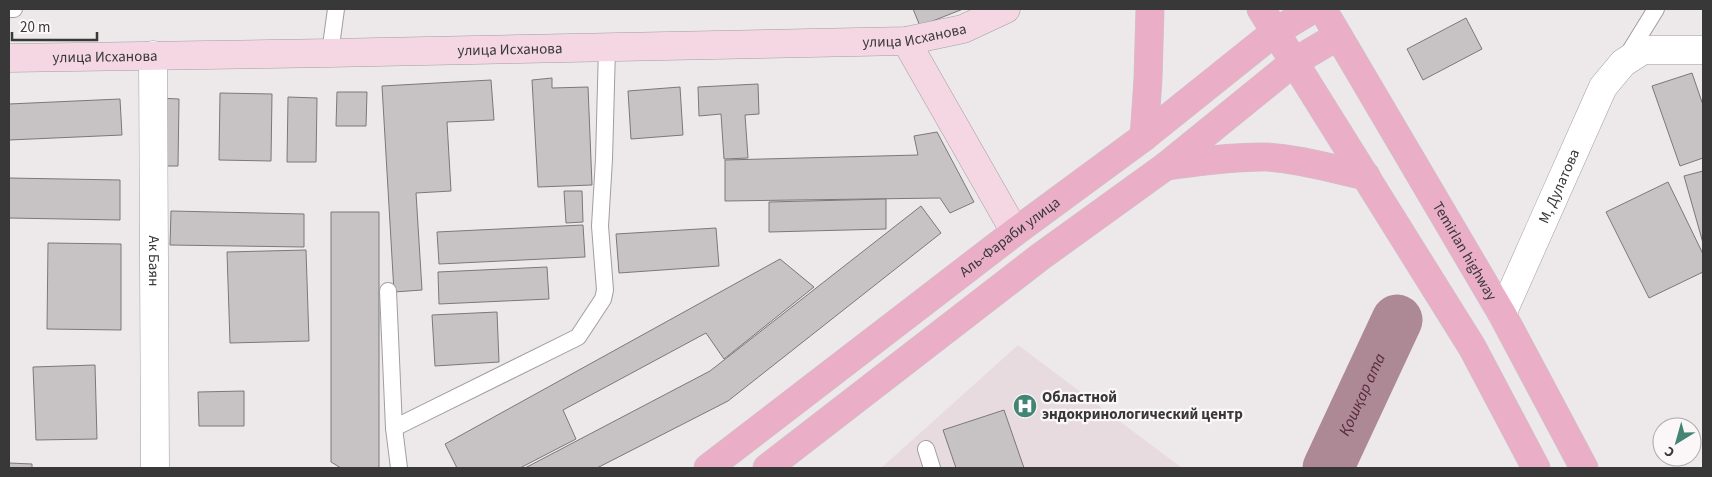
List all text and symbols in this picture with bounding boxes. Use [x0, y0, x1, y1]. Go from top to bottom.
scale bar [12, 10, 98, 42]
text: 20 m [20, 17, 50, 38]
street label: улица Исханова [862, 18, 968, 52]
street label: улица Исханова [457, 38, 563, 61]
street label: улица Исханова [52, 45, 158, 68]
street label: М, Дулатова [1533, 145, 1585, 227]
street label: Аль-Фараби улица [955, 192, 1064, 282]
street label: Temirlan highway [1428, 198, 1502, 304]
street label: Ак Баян [143, 235, 165, 287]
water label: Қошқар ата [1334, 349, 1391, 439]
place label: Областной эндокринологический центр [1042, 387, 1243, 425]
hospital icon: Областной эндокринологический центр [1012, 393, 1038, 419]
north arrow [1652, 417, 1702, 467]
text: С [1661, 441, 1679, 462]

